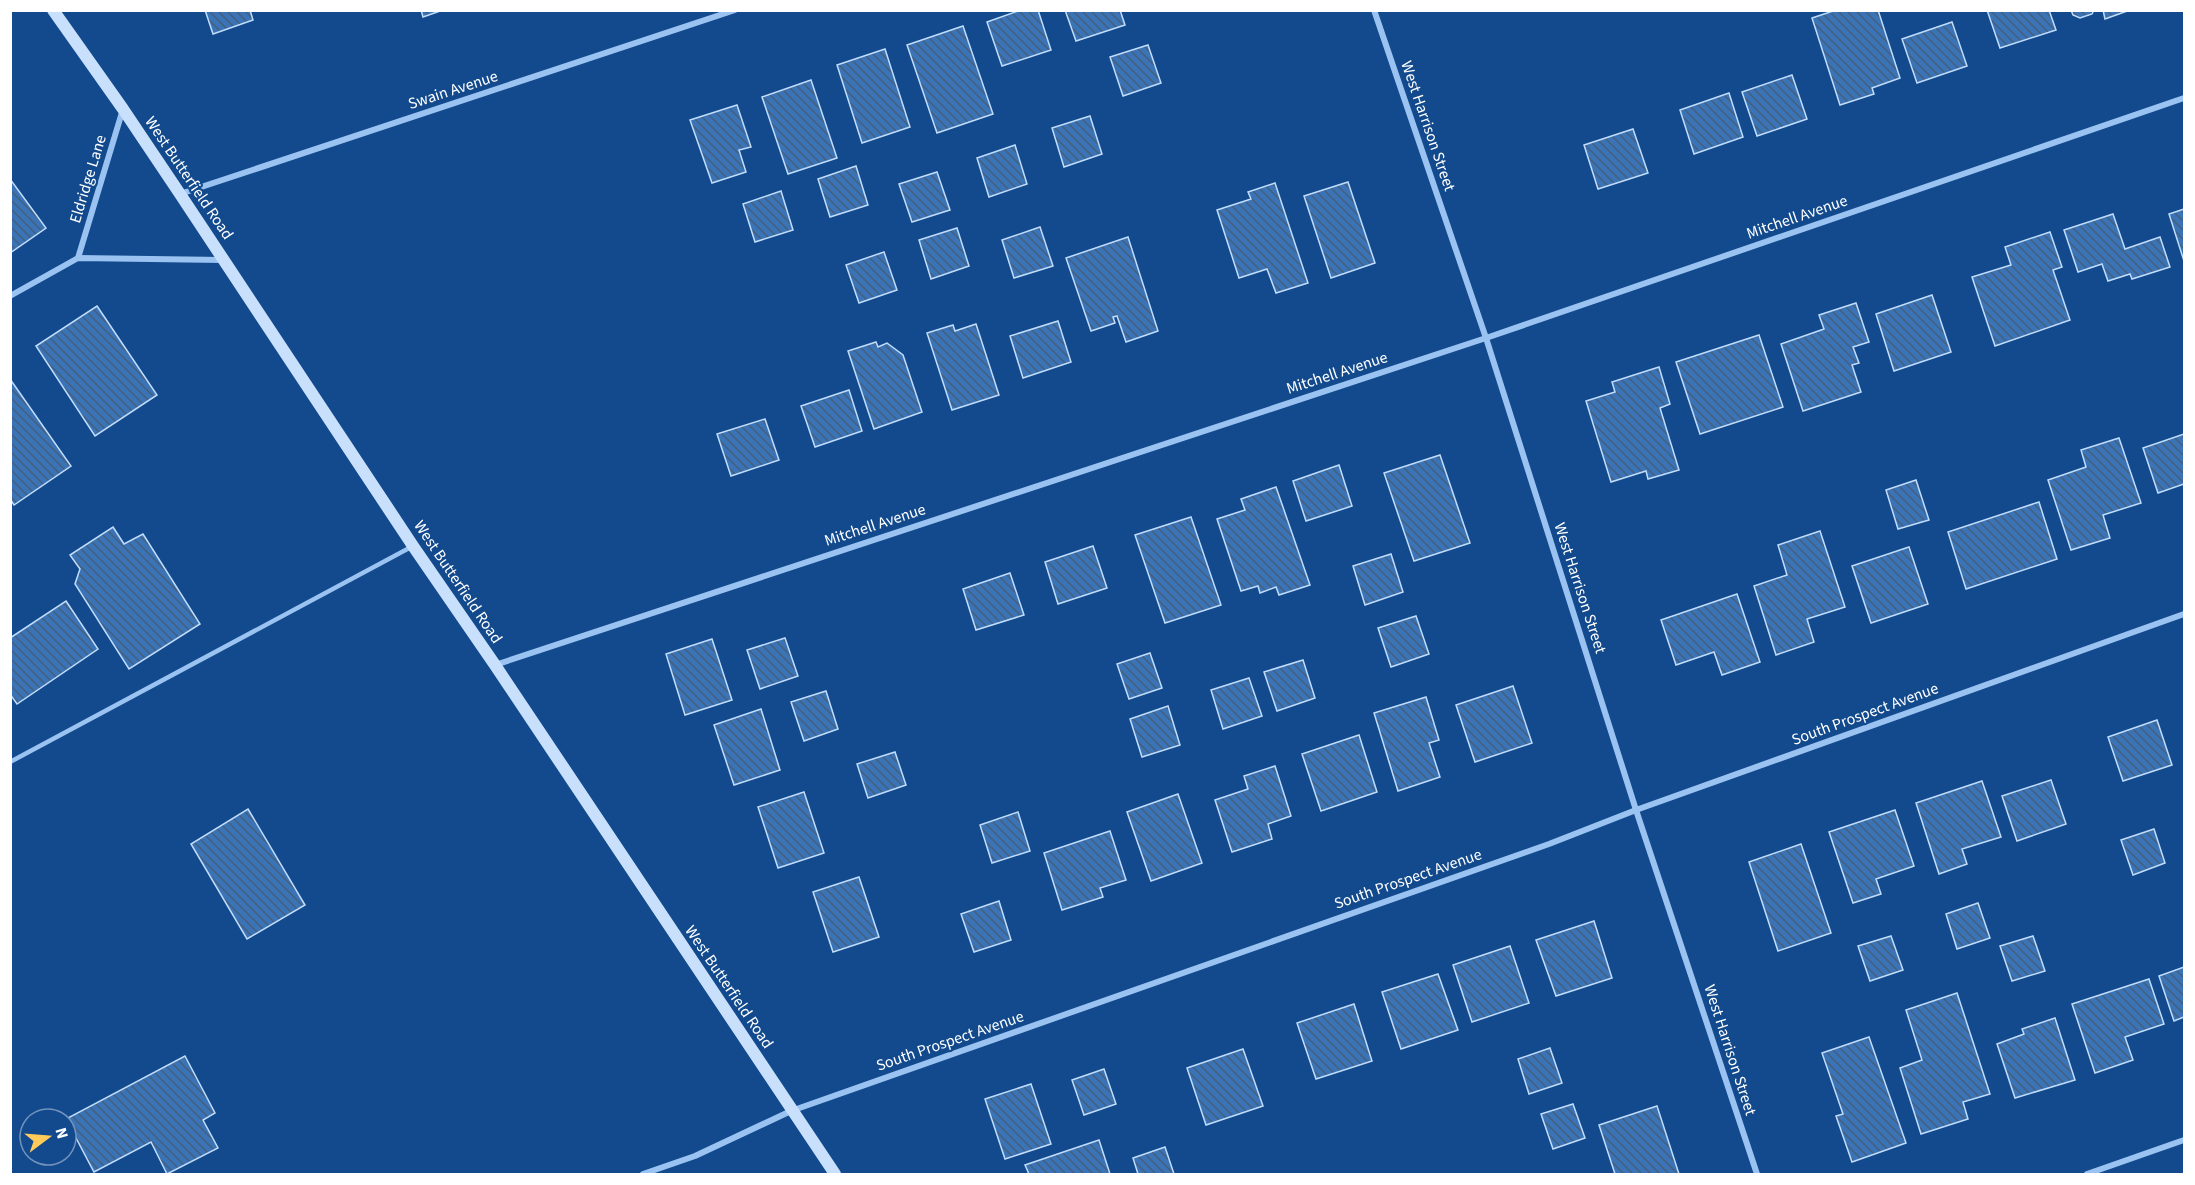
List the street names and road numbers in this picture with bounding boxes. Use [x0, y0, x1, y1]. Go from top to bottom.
street label: West Harrison Street [1395, 58, 1461, 195]
street label: Swain Avenue [405, 65, 501, 115]
street label: West Butterfield Road [139, 112, 239, 244]
street label: Eldridge Lane [64, 132, 112, 226]
street label: Mitchell Avenue [1744, 189, 1850, 245]
street label: Mitchell Avenue [1283, 346, 1391, 400]
street label: Mitchell Avenue [821, 498, 929, 552]
street label: West Butterfield Road [408, 516, 508, 648]
street label: West Harrison Street [1548, 520, 1612, 657]
street label: South Prospect Avenue [1788, 677, 1942, 751]
street label: South Prospect Avenue [1331, 843, 1485, 915]
street label: West Butterfield Road [679, 921, 779, 1053]
street label: West Harrison Street [1698, 982, 1762, 1119]
street label: South Prospect Avenue [873, 1005, 1027, 1077]

